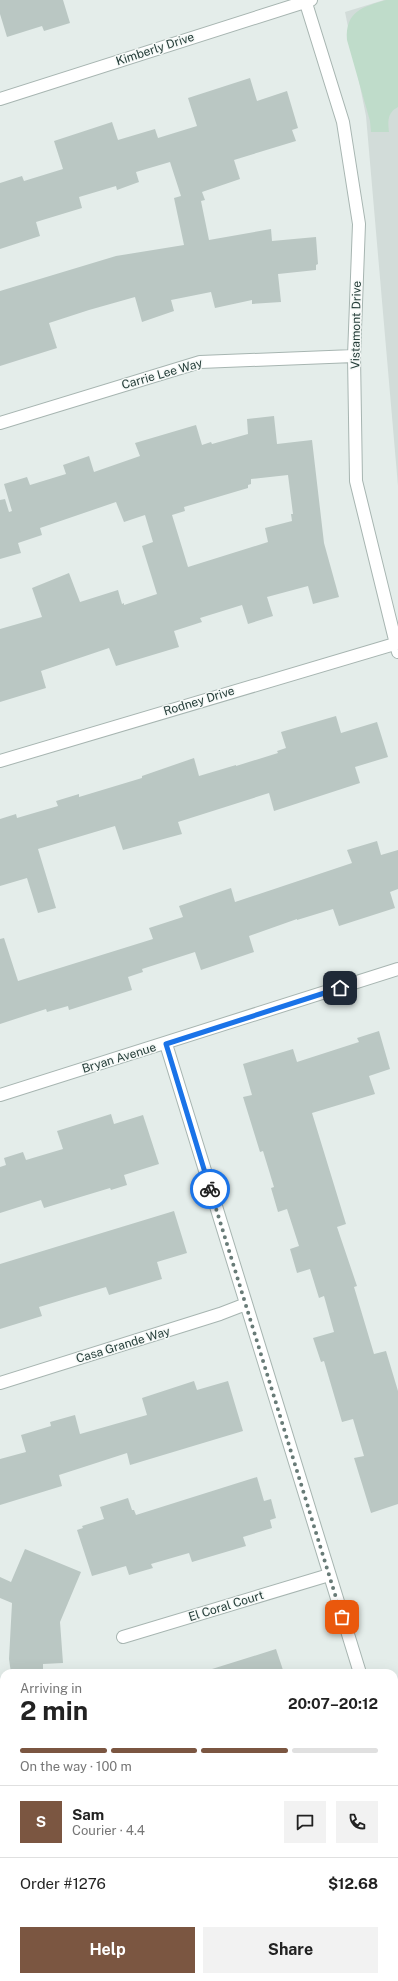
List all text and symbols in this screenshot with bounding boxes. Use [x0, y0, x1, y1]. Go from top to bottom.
street label: Kimberly Drive [114, 30, 196, 68]
street label: Vistamont Drive [348, 281, 364, 369]
street label: Carrie Lee Way [120, 356, 205, 392]
street label: Rodney Drive [162, 683, 236, 718]
pin [323, 971, 357, 1005]
icon: home [329, 977, 351, 999]
street label: Bryan Avenue [80, 1040, 158, 1076]
courier [190, 1169, 230, 1209]
icon: bike [199, 1178, 221, 1200]
street label: Casa Grande Way [74, 1324, 172, 1366]
street label: El Coral Court [187, 1588, 266, 1624]
pin [325, 1600, 359, 1634]
icon: bag [331, 1606, 353, 1628]
text: Arriving in [20, 1681, 82, 1696]
text: 2 min [20, 1695, 88, 1726]
text: 20:07–20:12 [288, 1695, 378, 1712]
text: On the way · 100 m [20, 1759, 132, 1774]
button: chat [284, 1801, 326, 1843]
button: phone [336, 1801, 378, 1843]
text: Sam [72, 1806, 104, 1823]
text: S [36, 1813, 46, 1830]
text: Courier · 4.4 [72, 1823, 145, 1838]
text: Order #1276 [20, 1875, 106, 1892]
text: $12.68 [328, 1875, 378, 1892]
button: Help [20, 1927, 195, 1973]
button: Share [203, 1927, 378, 1973]

